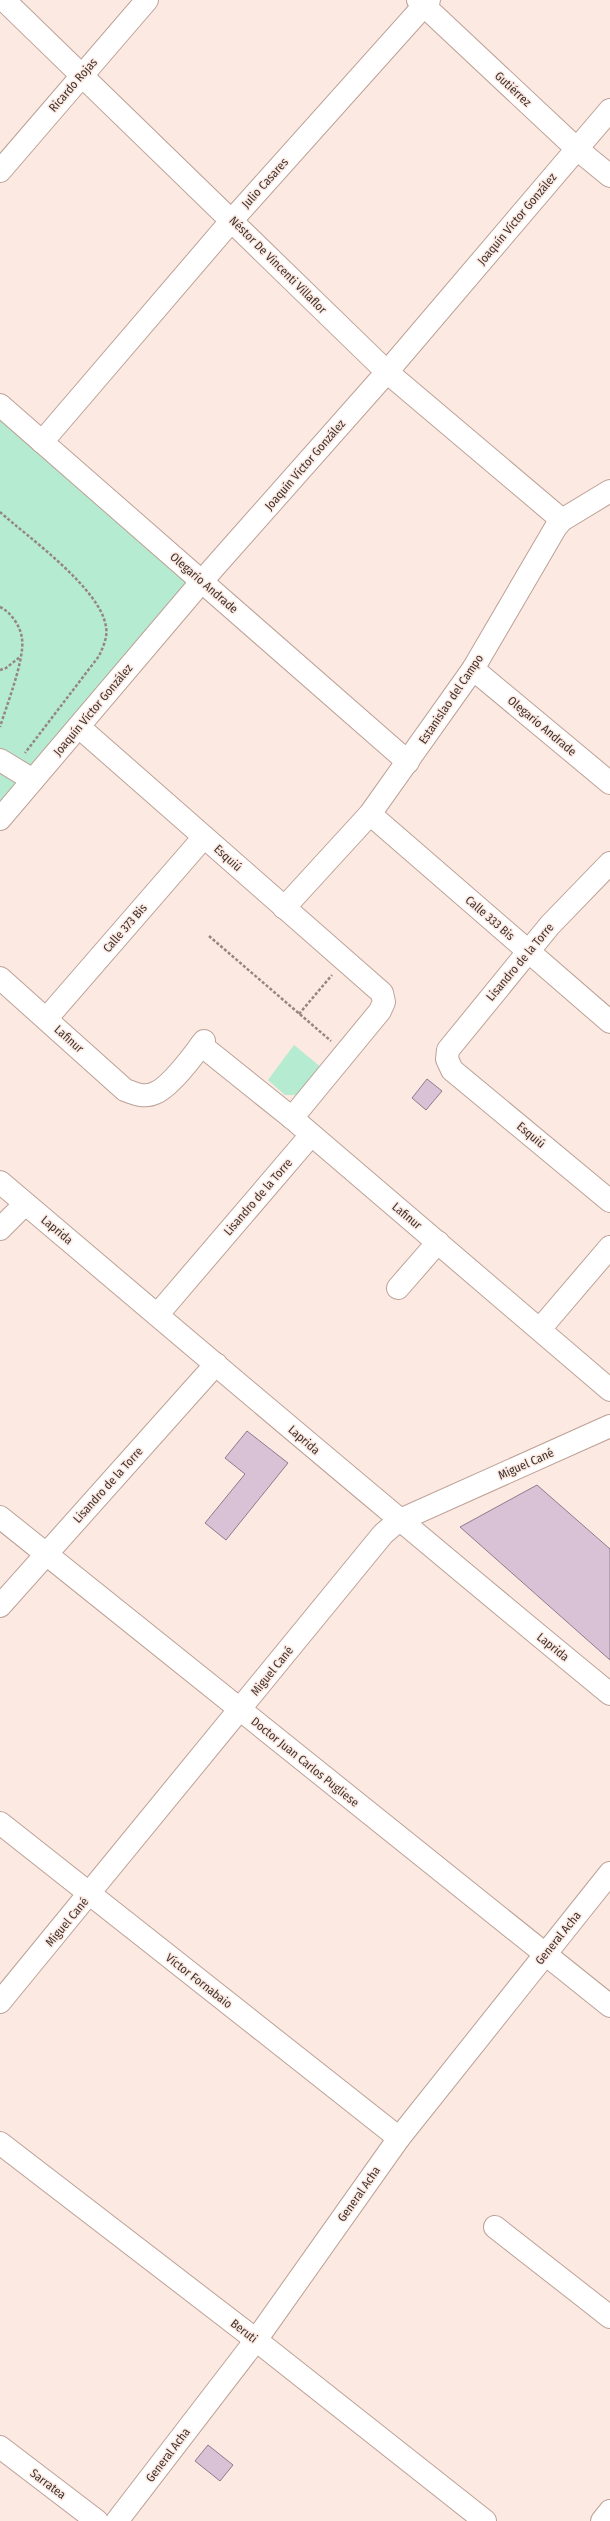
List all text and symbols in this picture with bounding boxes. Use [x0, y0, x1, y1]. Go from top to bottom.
street label: Ricardo Rojas [46, 55, 100, 115]
street label: Gutiérrez [492, 69, 534, 110]
street label: Julio Casares [239, 155, 291, 211]
street label: Joaquín Víctor González [475, 170, 560, 268]
street label: Néstor De Vincenti Villaflor [226, 213, 330, 317]
street label: Joaquín Víctor González [262, 417, 348, 513]
street label: Olegario Andrade [167, 550, 241, 616]
street label: Estanislao del Campo [416, 652, 486, 746]
street label: Joaquín Víctor González [51, 661, 136, 759]
street label: Olegario Andrade [505, 693, 579, 759]
street label: Esquiú [211, 842, 245, 874]
street label: Calle 333 Bis [463, 893, 517, 943]
street label: Calle 373 Bis [100, 901, 150, 955]
street label: Lisandro de la Torre [483, 920, 557, 1004]
street label: Lafinur [52, 1022, 87, 1056]
street label: Esquiú [514, 1119, 548, 1151]
street label: Lisandro de la Torre [221, 1156, 295, 1238]
street label: Lafinur [389, 1200, 425, 1233]
street label: Laprida [38, 1213, 76, 1247]
street label: Laprida [285, 1423, 323, 1458]
street label: Lisandro de la Torre [70, 1444, 146, 1526]
street label: Miguel Cané [496, 1446, 556, 1482]
street label: Laprida [534, 1630, 572, 1664]
street label: Miguel Cané [248, 1643, 296, 1698]
street label: Doctor Juan Carlos Pugliese [248, 1714, 362, 1810]
street label: Miguel Cané [43, 1895, 91, 1949]
street label: General Acha [532, 1909, 584, 1967]
street label: Víctor Fornabaio [163, 1951, 235, 2011]
street label: General Acha [335, 2164, 383, 2224]
street label: Beruti [228, 2316, 260, 2346]
street label: General Acha [143, 2425, 193, 2485]
street label: Sarratea [27, 2466, 69, 2502]

